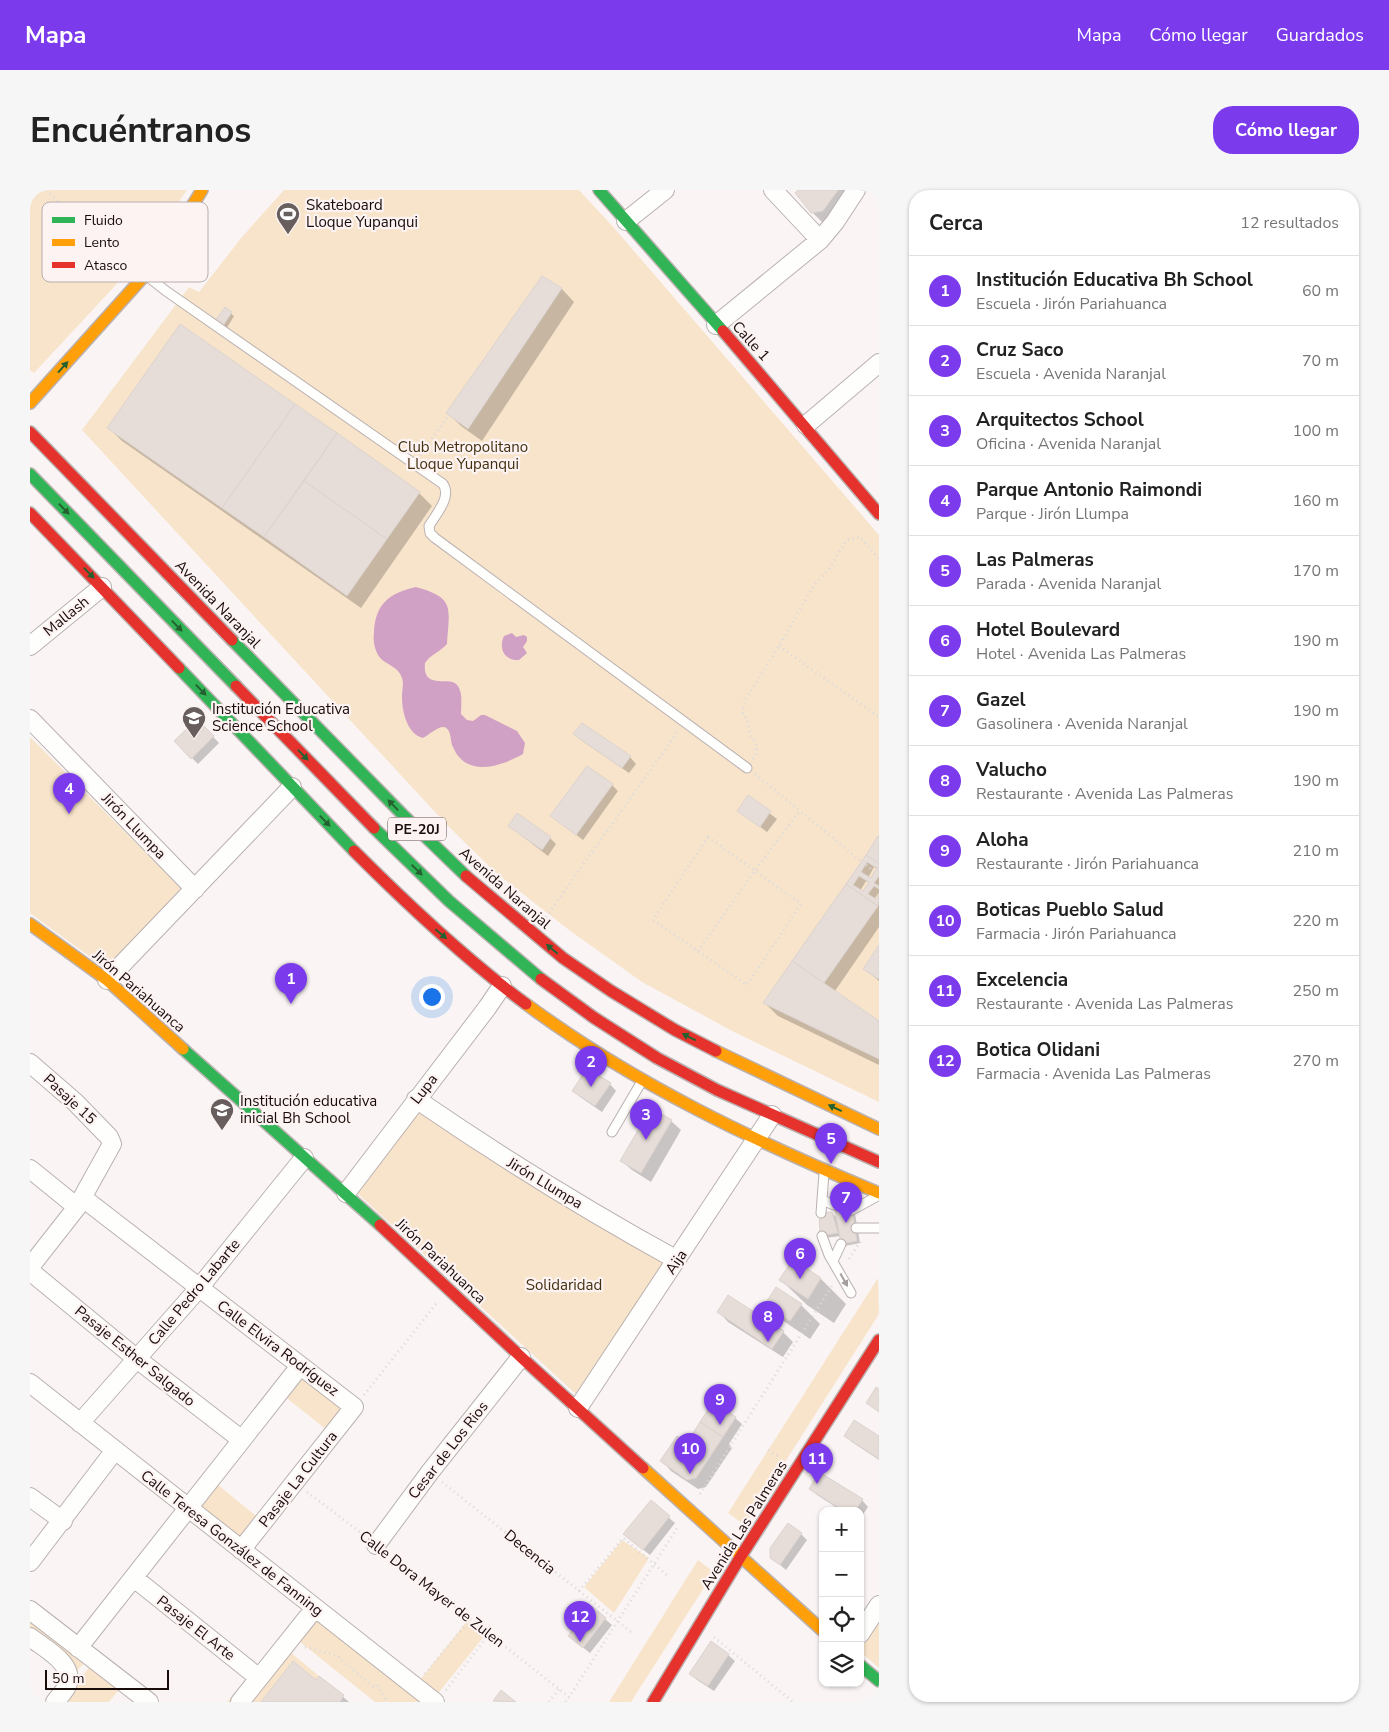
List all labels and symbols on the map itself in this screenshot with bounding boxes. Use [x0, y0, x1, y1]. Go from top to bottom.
place label: Skateboard Lloque Yupanqui [306, 195, 418, 232]
sports icon: Skateboard Lloque Yupanqui [275, 201, 301, 235]
legend [42, 202, 208, 282]
text: Fluido [84, 211, 123, 230]
text: Lento [84, 233, 120, 252]
text: Atasco [84, 256, 127, 275]
street label: Calle 1 [728, 317, 774, 365]
one-way arrow [57, 361, 69, 373]
park label: Club Metropolitano Lloque Yupanqui [398, 437, 528, 474]
one-way arrow [58, 503, 70, 515]
street label: Avenida Naranjal [171, 556, 266, 653]
one-way arrow [82, 566, 94, 578]
street label: Mallash [39, 591, 93, 641]
one-way arrow [171, 620, 183, 632]
one-way arrow [195, 684, 207, 696]
place label: Institución Educativa Science School [212, 699, 350, 736]
school or university icon: Institución Educativa Science School [181, 705, 207, 739]
one-way arrow [296, 749, 308, 761]
pin: 4 [53, 773, 85, 814]
street label: Jirón Llumpa [97, 788, 171, 863]
one-way arrow [387, 799, 399, 811]
one-way arrow [318, 815, 330, 827]
road number: PE-20J [388, 818, 446, 840]
street label: Avenida Naranjal [455, 843, 556, 934]
one-way arrow [411, 864, 423, 876]
one-way arrow [435, 928, 447, 939]
one-way arrow [546, 944, 559, 955]
street label: Jirón Pariahuanca [88, 945, 190, 1037]
pin: 1 [275, 963, 307, 1004]
your location [419, 984, 445, 1010]
one-way arrow [681, 1033, 696, 1041]
pin: 2 [575, 1046, 607, 1087]
street label: Pasaje 15 [39, 1069, 101, 1129]
street label: Lupa [406, 1070, 442, 1108]
place label: Institución educativa inicial Bh School [240, 1091, 377, 1128]
school or university icon: Institución educativa inicial Bh School [209, 1097, 235, 1131]
pin: 3 [630, 1099, 662, 1140]
one-way arrow [828, 1104, 842, 1112]
pin: 5 [815, 1123, 847, 1164]
street label: Jirón Llumpa [503, 1152, 587, 1213]
pin: 7 [830, 1182, 862, 1223]
street label: Jirón Pariahuanca [391, 1213, 490, 1308]
street label: Calle Pedro Labarte [143, 1234, 245, 1350]
pin: 6 [784, 1238, 816, 1279]
street label: Aija [660, 1246, 692, 1278]
one-way arrow [840, 1273, 849, 1286]
park label: Solidaridad [526, 1275, 602, 1295]
street label: Calle Elvira Rodríguez [213, 1296, 343, 1400]
street label: Pasaje Esther Salgado [71, 1301, 199, 1411]
pin: 8 [752, 1301, 784, 1342]
pin: 9 [704, 1384, 736, 1425]
street label: Cesar de Los Rios [403, 1397, 493, 1503]
street label: Pasaje La Cultura [254, 1427, 342, 1531]
pin: 10 [674, 1433, 706, 1474]
pin: 11 [801, 1443, 833, 1484]
street label: Avenida Las Palmeras [696, 1457, 792, 1593]
street label: Calle Teresa González de Fanning [137, 1465, 327, 1621]
street label: Decencia [500, 1525, 560, 1579]
street label: Calle Dora Mayer de Zulen [355, 1526, 509, 1652]
street label: Pasaje El Arte [153, 1591, 239, 1665]
pin: 12 [564, 1601, 596, 1642]
scale bar [45, 1667, 169, 1690]

